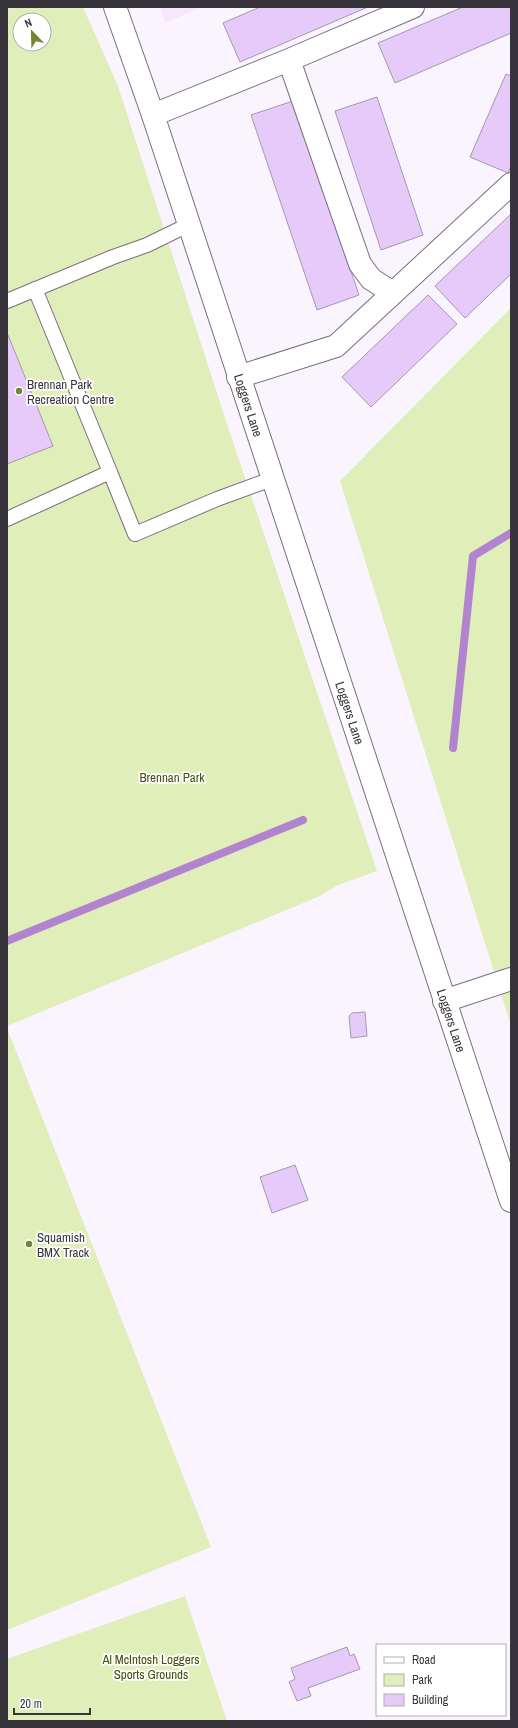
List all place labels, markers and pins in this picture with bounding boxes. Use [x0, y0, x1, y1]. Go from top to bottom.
place label: Brennan Park Recreation Centre [27, 376, 114, 408]
marker: Brennan Park Recreation Centre [14, 386, 24, 396]
place label: Squamish BMX Track [37, 1229, 90, 1261]
marker: Squamish BMX Track [24, 1239, 34, 1249]

